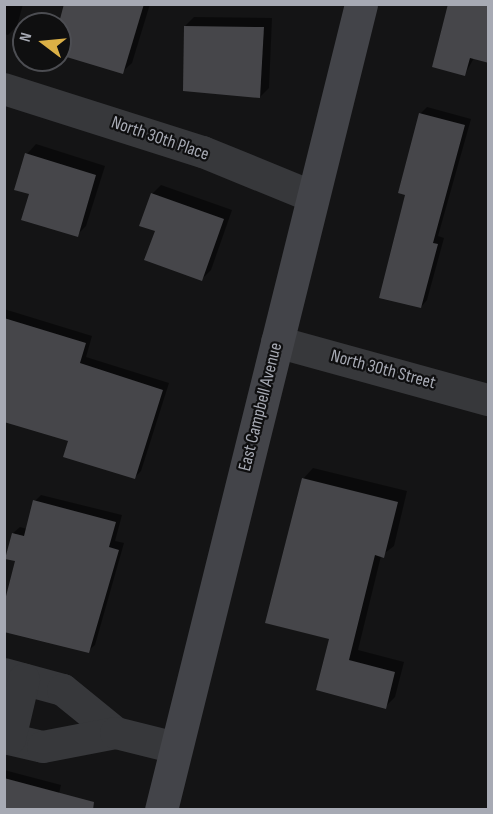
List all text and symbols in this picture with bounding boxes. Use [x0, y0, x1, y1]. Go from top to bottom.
north arrow [12, 12, 72, 72]
text: N [16, 31, 36, 44]
street label: North 30th Place [108, 112, 212, 166]
street label: East Campbell Avenue [235, 341, 287, 473]
street label: North 30th Street [328, 346, 438, 394]

